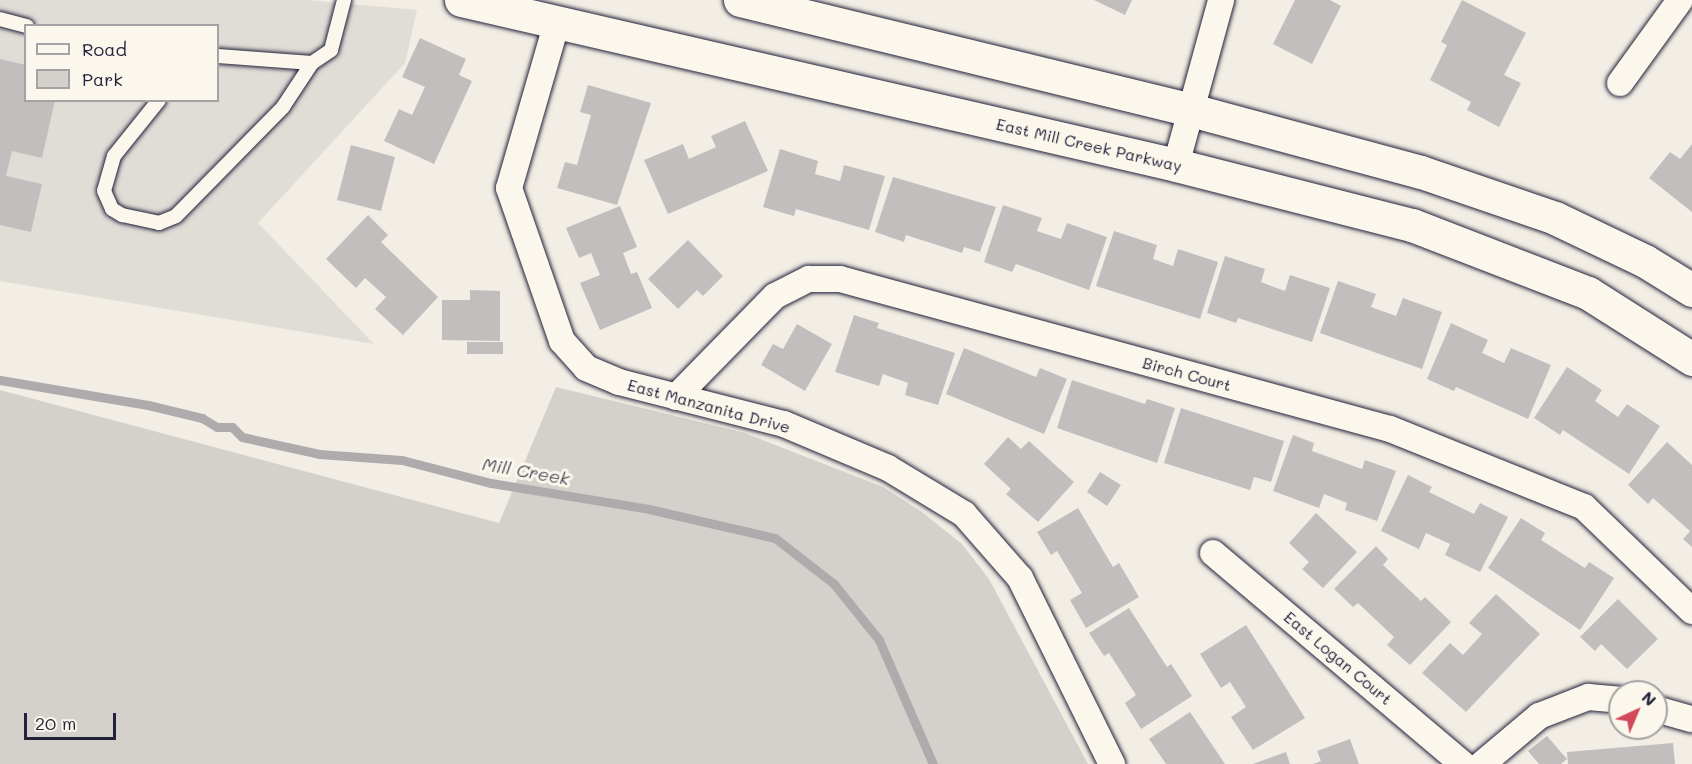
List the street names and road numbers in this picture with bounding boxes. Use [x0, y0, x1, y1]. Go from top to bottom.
street label: East Mill Creek Parkway [994, 114, 1184, 176]
street label: Birch Court [1140, 353, 1234, 395]
street label: East Manzanita Drive [626, 375, 792, 437]
street label: East Logan Court [1280, 607, 1396, 709]

